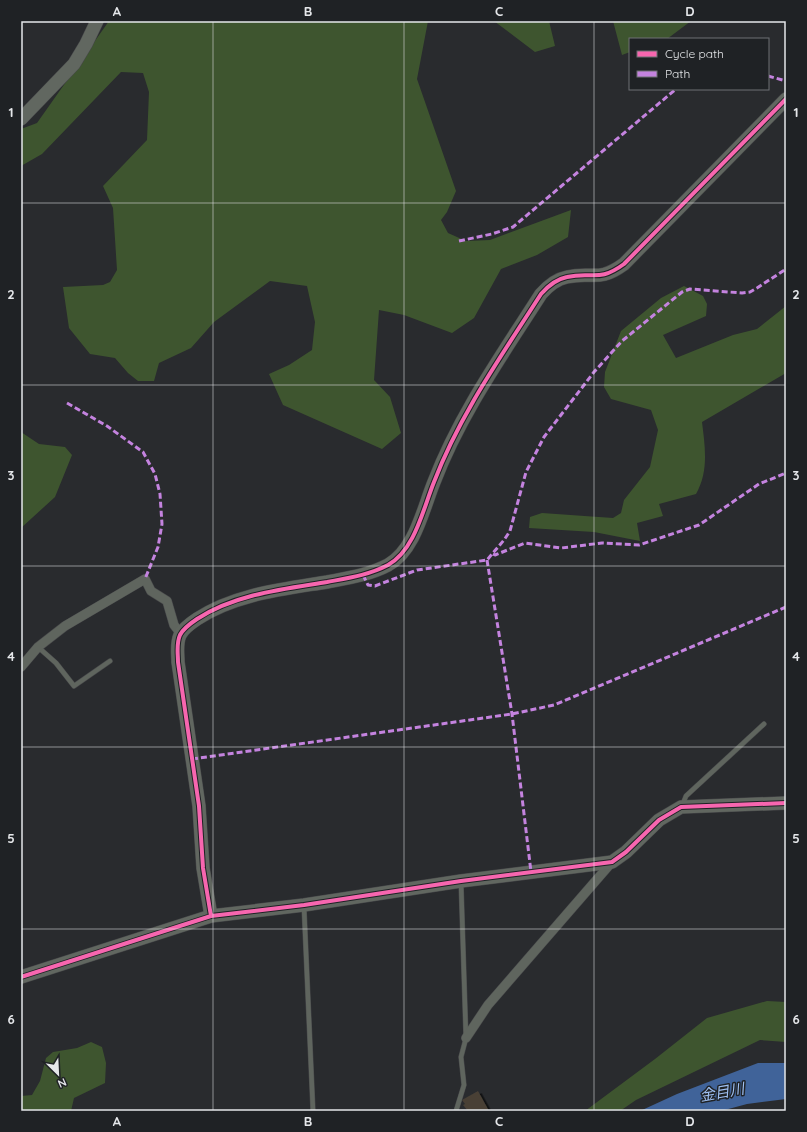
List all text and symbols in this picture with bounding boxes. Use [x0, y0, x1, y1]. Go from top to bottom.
text: A [113, 3, 122, 19]
text: B [304, 3, 312, 19]
text: C [495, 3, 503, 19]
text: D [685, 3, 695, 19]
legend [629, 38, 769, 90]
text: Cycle path [665, 46, 724, 61]
text: Path [665, 66, 690, 81]
text: 1 [8, 104, 14, 120]
text: 1 [793, 104, 799, 120]
text: 2 [7, 286, 15, 302]
text: 2 [792, 286, 800, 302]
text: 3 [8, 467, 15, 483]
text: 3 [793, 467, 800, 483]
text: 4 [7, 648, 15, 664]
text: 4 [792, 648, 800, 664]
text: 5 [7, 830, 15, 846]
text: 5 [792, 830, 800, 846]
text: 6 [7, 1011, 15, 1027]
text: 6 [792, 1011, 800, 1027]
north arrow [38, 1054, 78, 1094]
text: N [56, 1075, 69, 1091]
water label: 金目川 [698, 1078, 748, 1105]
text: A [113, 1113, 122, 1129]
text: B [304, 1113, 312, 1129]
text: C [495, 1113, 503, 1129]
text: D [685, 1113, 695, 1129]

